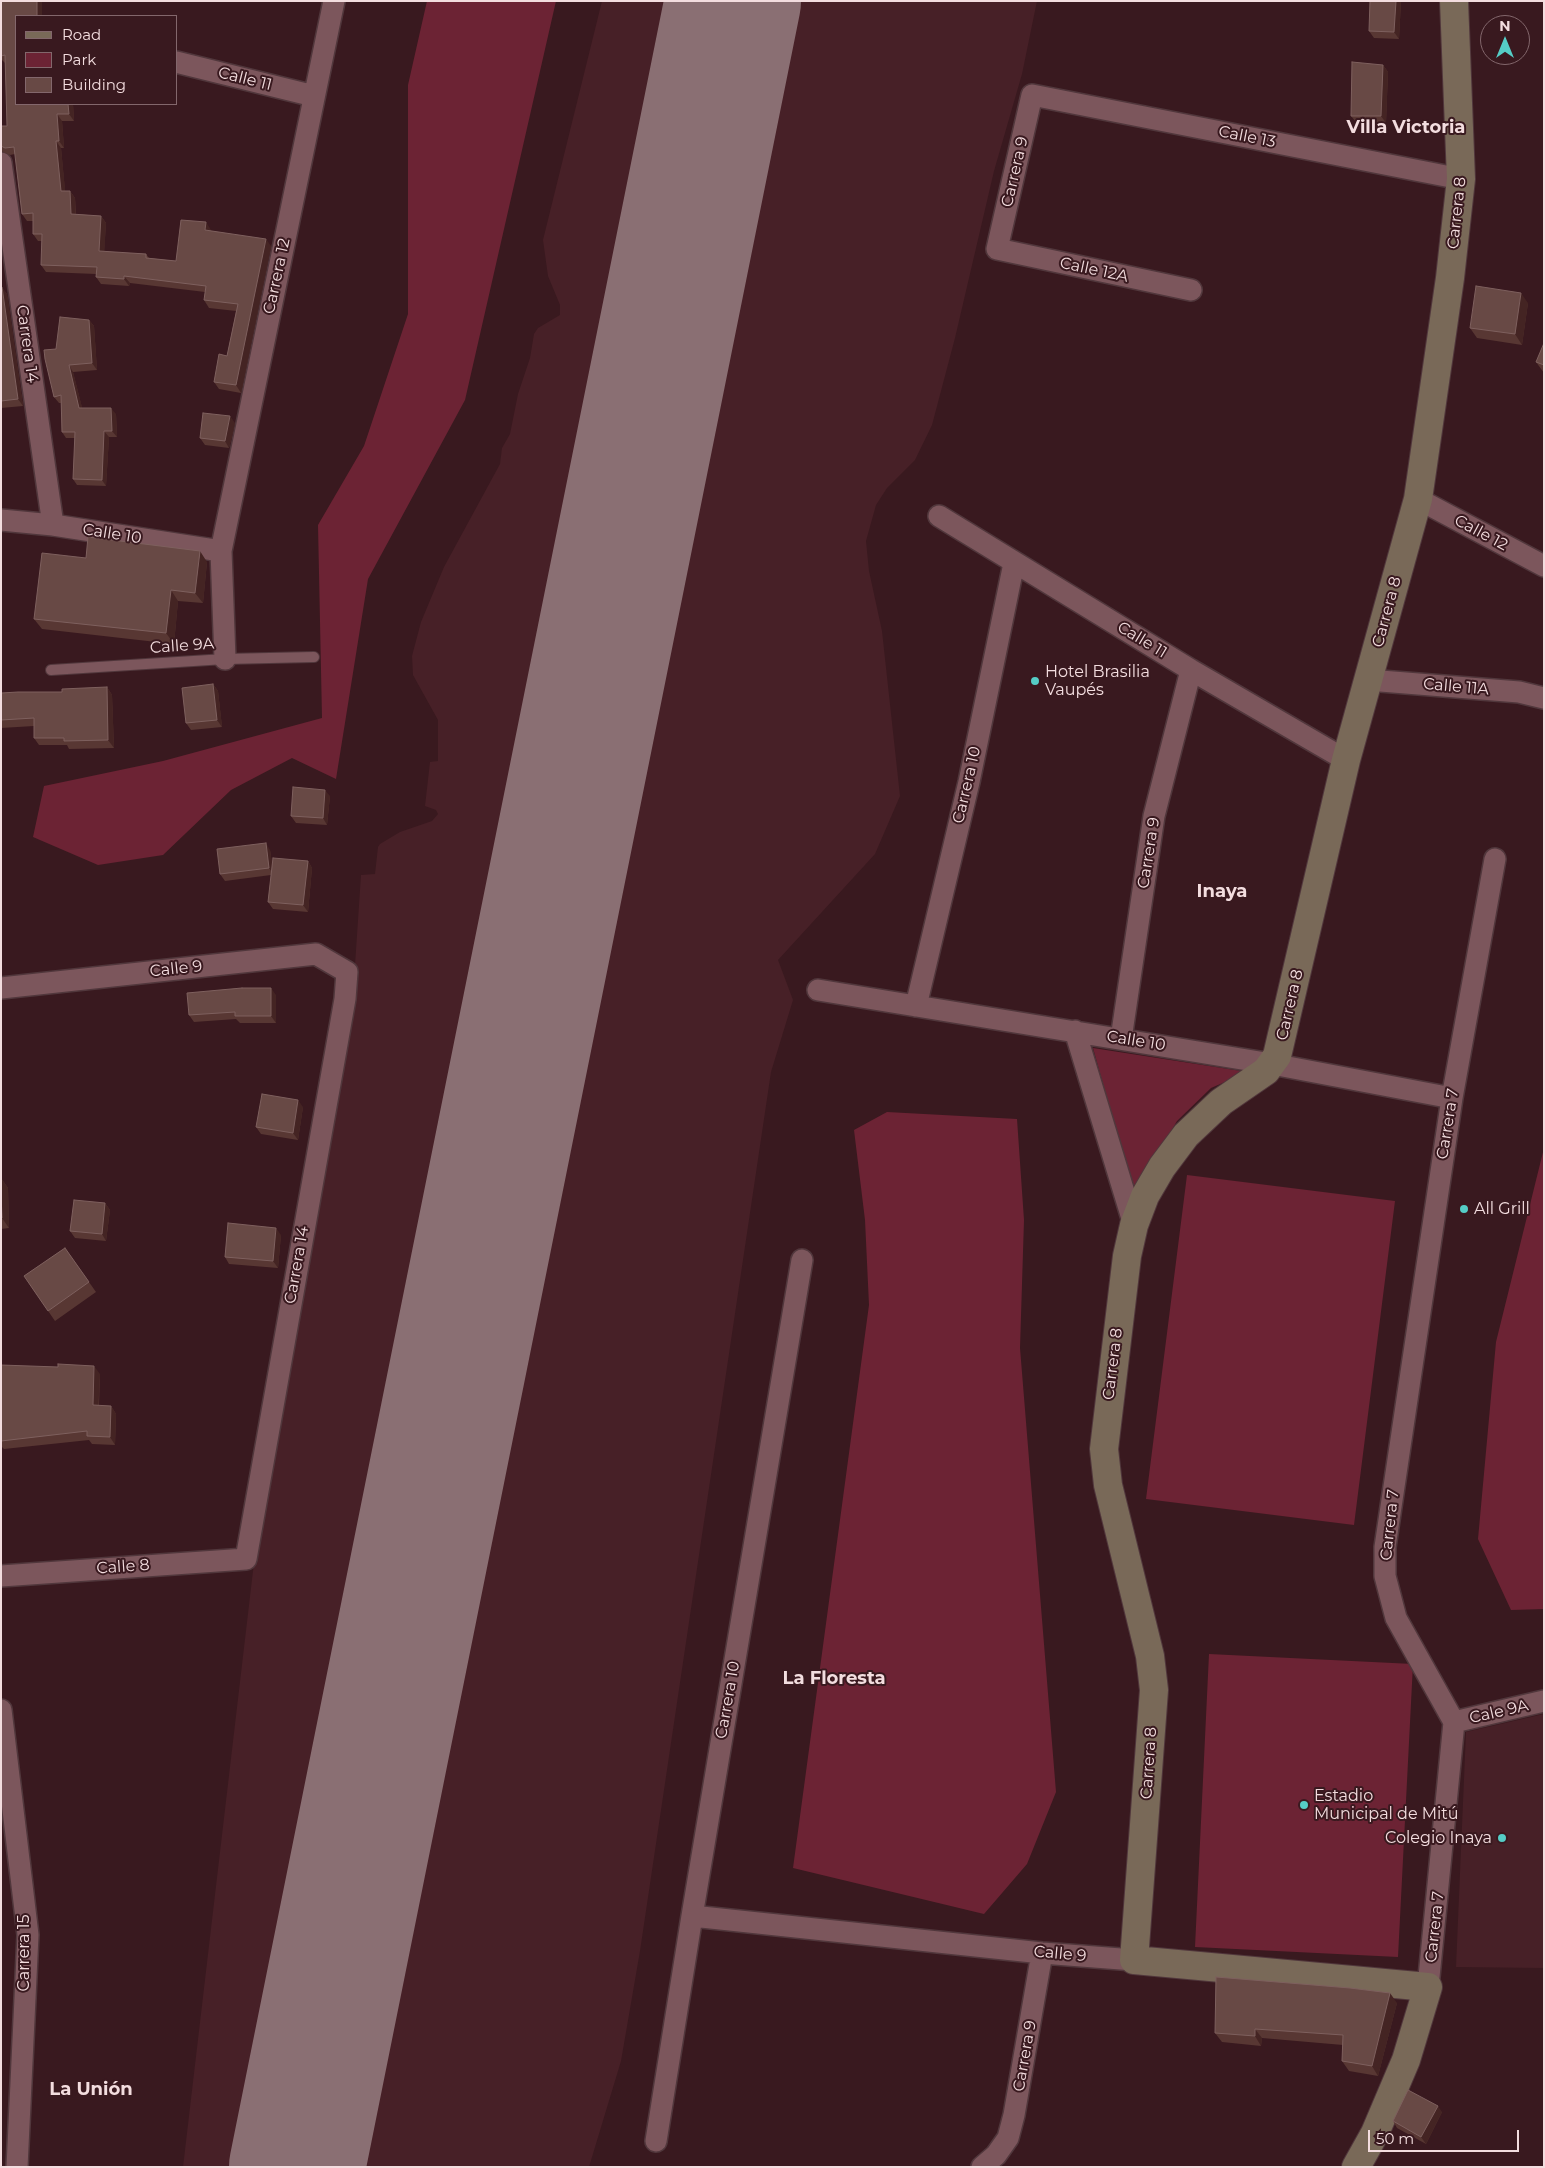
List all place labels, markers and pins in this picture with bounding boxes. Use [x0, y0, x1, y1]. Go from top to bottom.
place label: Hotel Brasilia Vaupés [1045, 662, 1150, 700]
marker: Hotel Brasilia Vaupés [1029, 675, 1041, 687]
place label: All Grill [1474, 1199, 1530, 1219]
marker: All Grill [1458, 1203, 1470, 1215]
place label: Estadio Municipal de Mitú [1314, 1786, 1458, 1824]
marker: Estadio Municipal de Mitú [1298, 1799, 1310, 1811]
place label: Colegio Inaya [1385, 1828, 1492, 1848]
marker: Colegio Inaya [1496, 1832, 1508, 1844]

